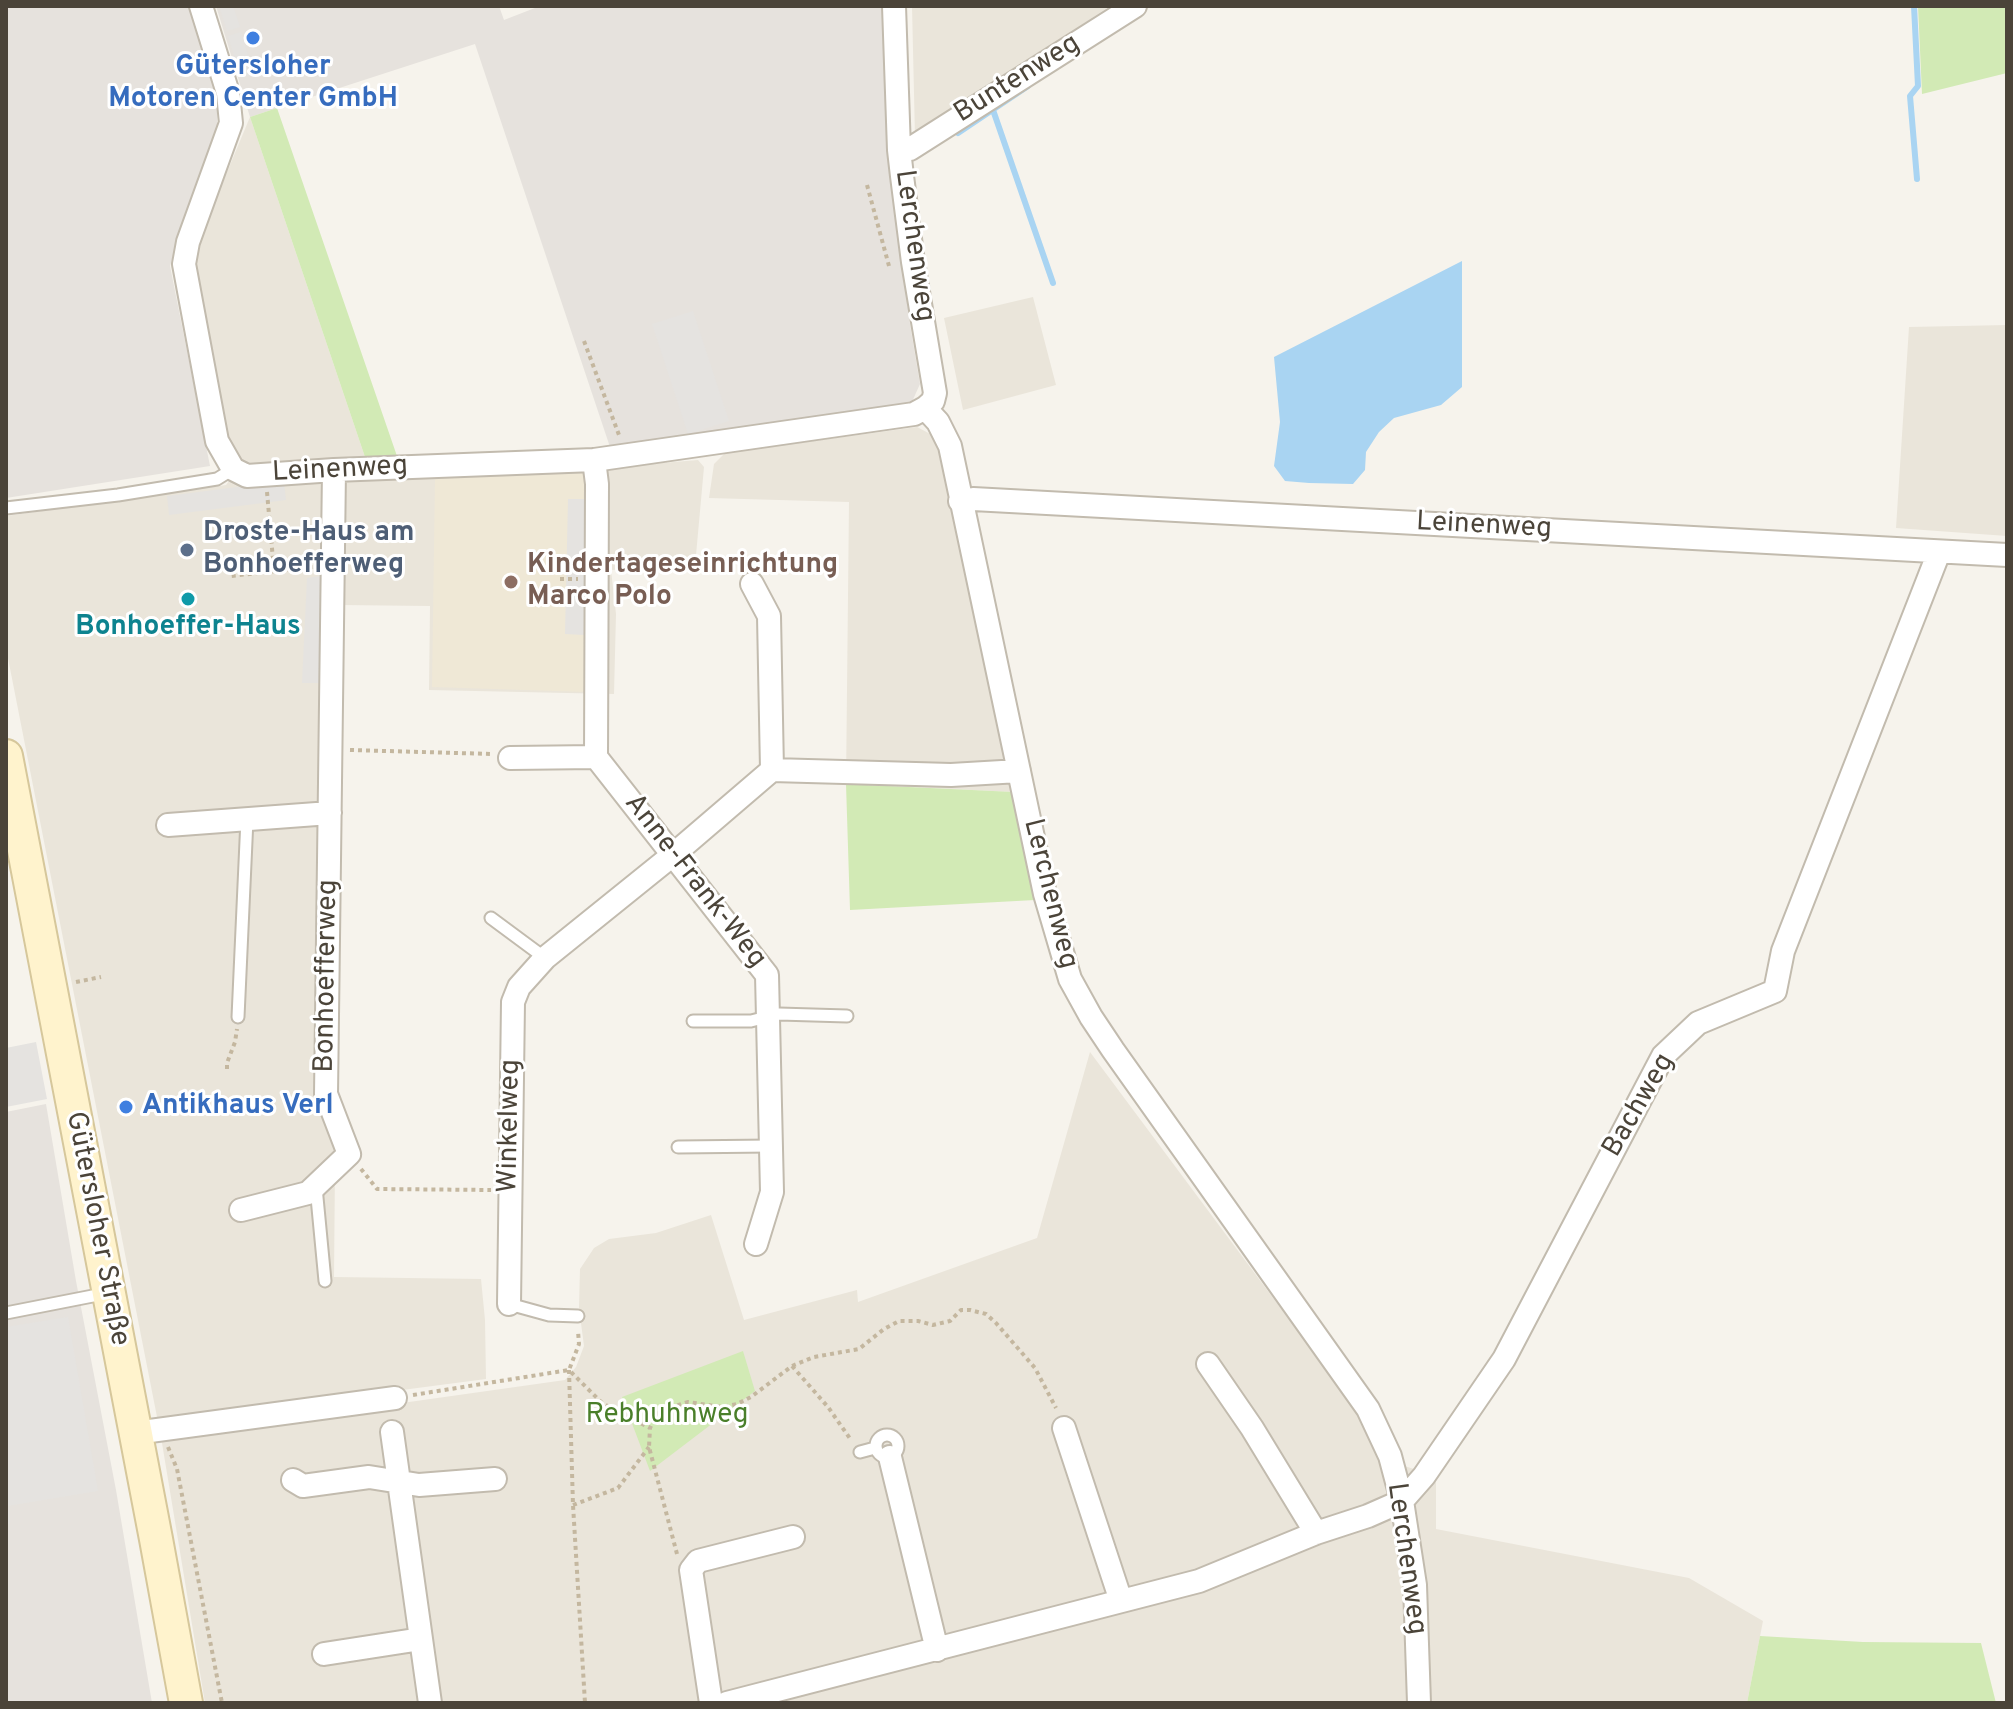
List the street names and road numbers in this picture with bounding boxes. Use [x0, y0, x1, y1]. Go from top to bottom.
street label: Buntenweg [949, 28, 1087, 132]
street label: Lerchenweg [886, 168, 940, 324]
street label: Leinenweg [271, 451, 409, 491]
street label: Leinenweg [1415, 507, 1553, 547]
street label: Anne-Frank-Weg [616, 788, 772, 976]
street label: Lerchenweg [1014, 816, 1084, 972]
street label: Bonhoefferweg [310, 879, 346, 1073]
street label: Bachweg [1597, 1048, 1683, 1164]
street label: Winkelweg [493, 1059, 529, 1193]
street label: Gütersloher Straße [57, 1109, 135, 1349]
street label: Lerchenweg [1378, 1481, 1432, 1637]

